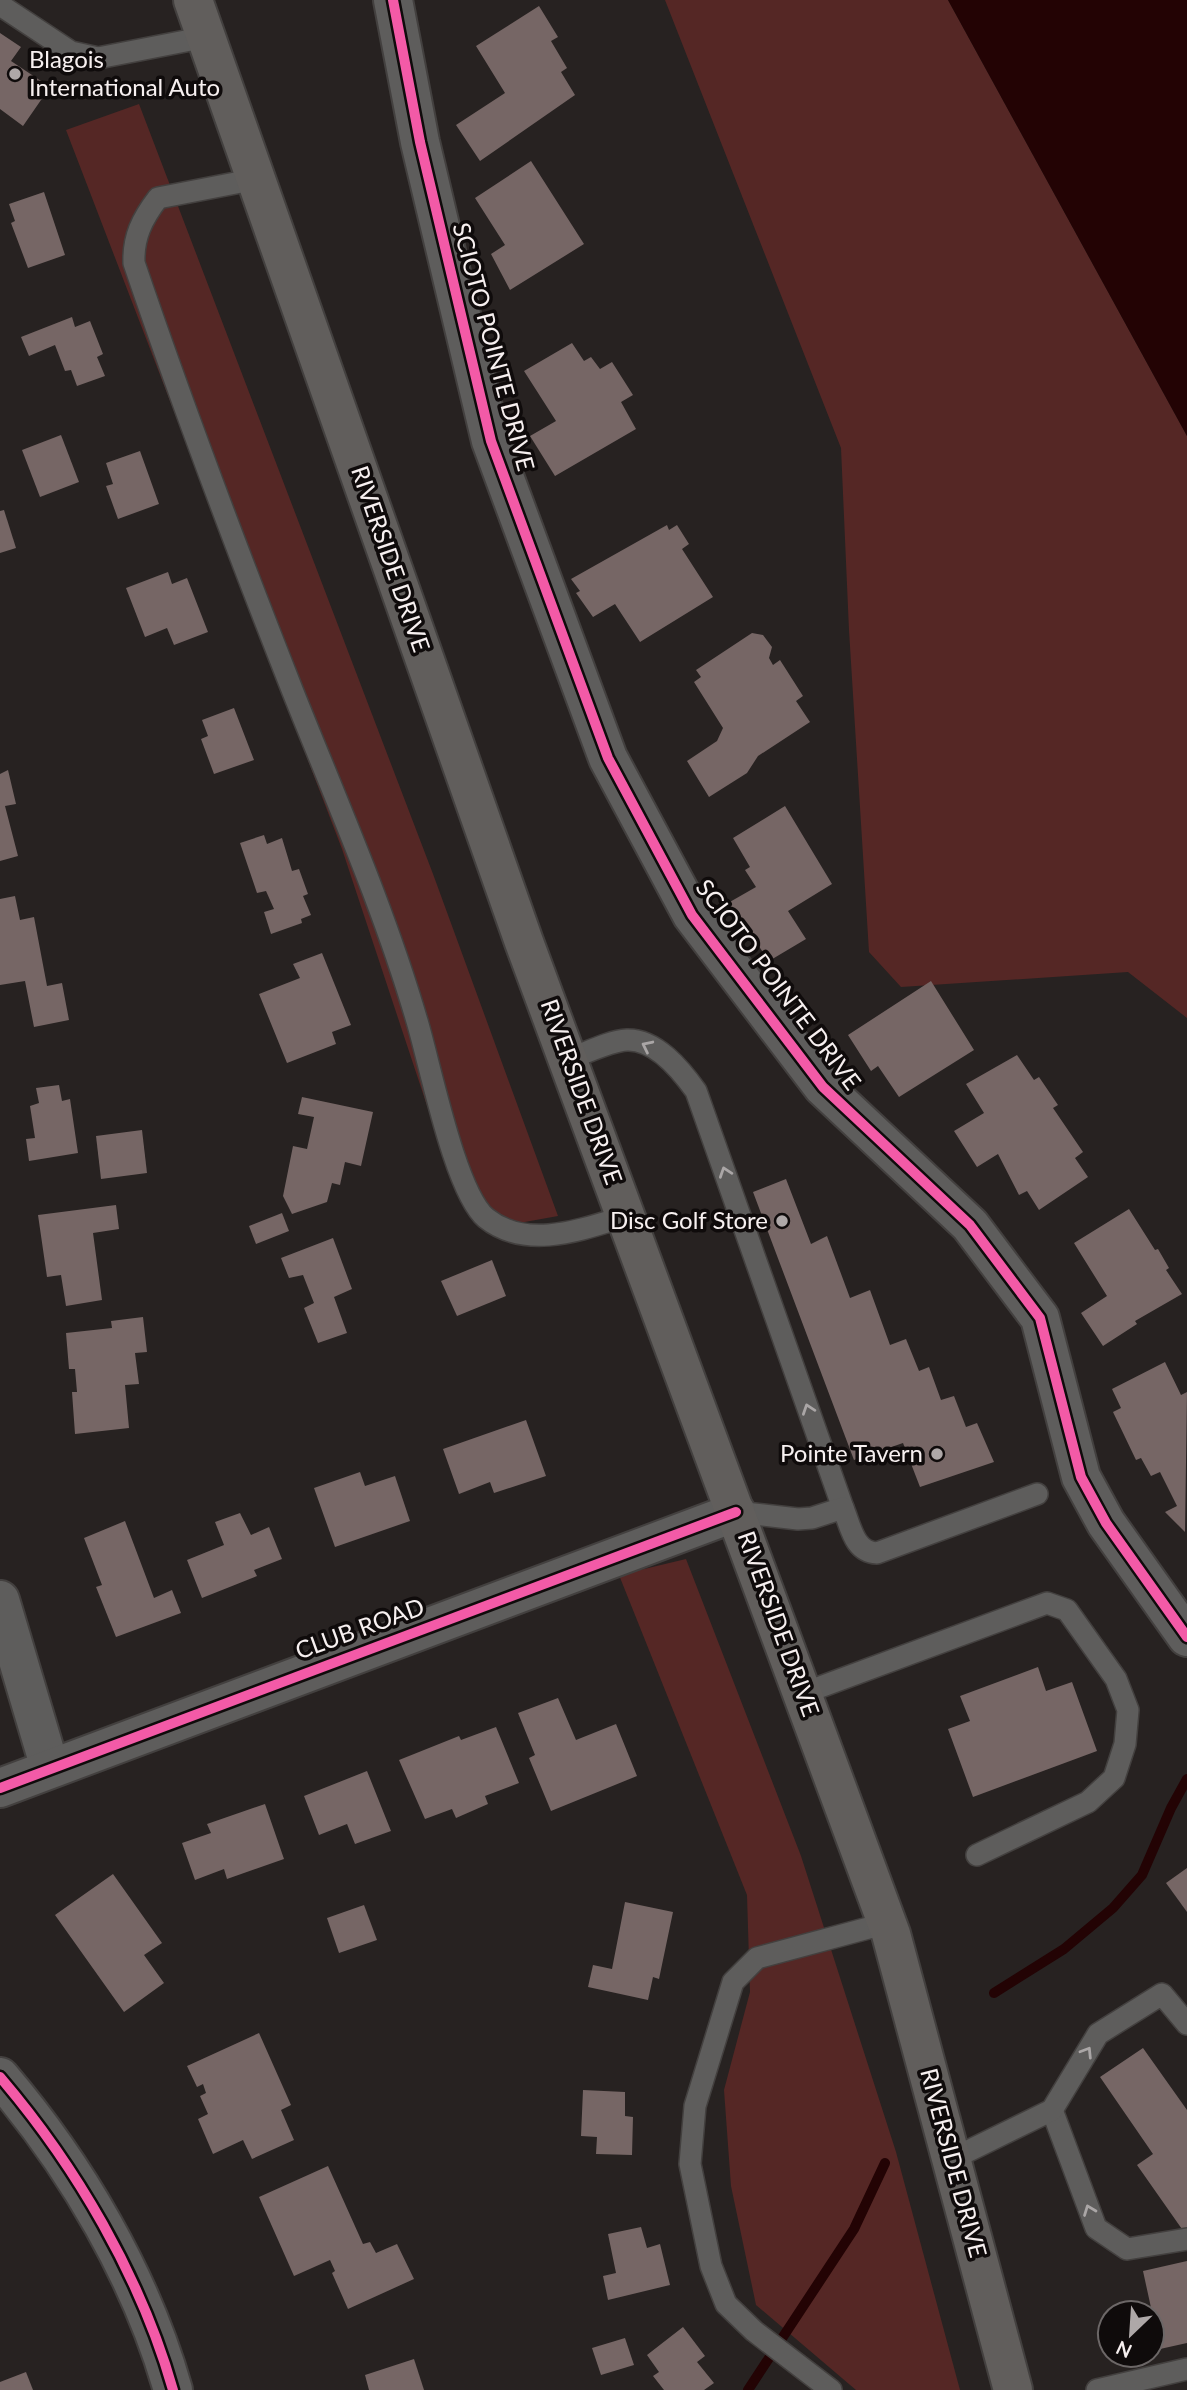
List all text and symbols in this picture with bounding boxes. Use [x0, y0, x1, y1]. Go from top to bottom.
place label: Blagois International Auto [29, 44, 220, 101]
marker: Blagois International Auto [7, 66, 23, 82]
street label: SCIOTO POINTE DRIVE [447, 219, 542, 474]
street label: RIVERSIDE DRIVE [346, 462, 437, 655]
street label: SCIOTO POINTE DRIVE [691, 873, 868, 1095]
street label: RIVERSIDE DRIVE [535, 995, 629, 1188]
one-way arrow [642, 1041, 654, 1055]
one-way arrow [719, 1166, 733, 1178]
place label: Disc Golf Store [610, 1205, 768, 1234]
marker: Disc Golf Store [774, 1213, 790, 1229]
one-way arrow [803, 1404, 817, 1416]
place label: Pointe Tavern [780, 1438, 923, 1467]
marker: Pointe Tavern [929, 1446, 945, 1462]
street label: RIVERSIDE DRIVE [732, 1527, 826, 1720]
street label: CLUB ROAD [291, 1591, 428, 1664]
one-way arrow [1079, 2047, 1092, 2060]
street label: RIVERSIDE DRIVE [915, 2065, 994, 2261]
one-way arrow [1084, 2205, 1098, 2217]
north arrow [1096, 2299, 1166, 2369]
text: N [1112, 2336, 1135, 2363]

